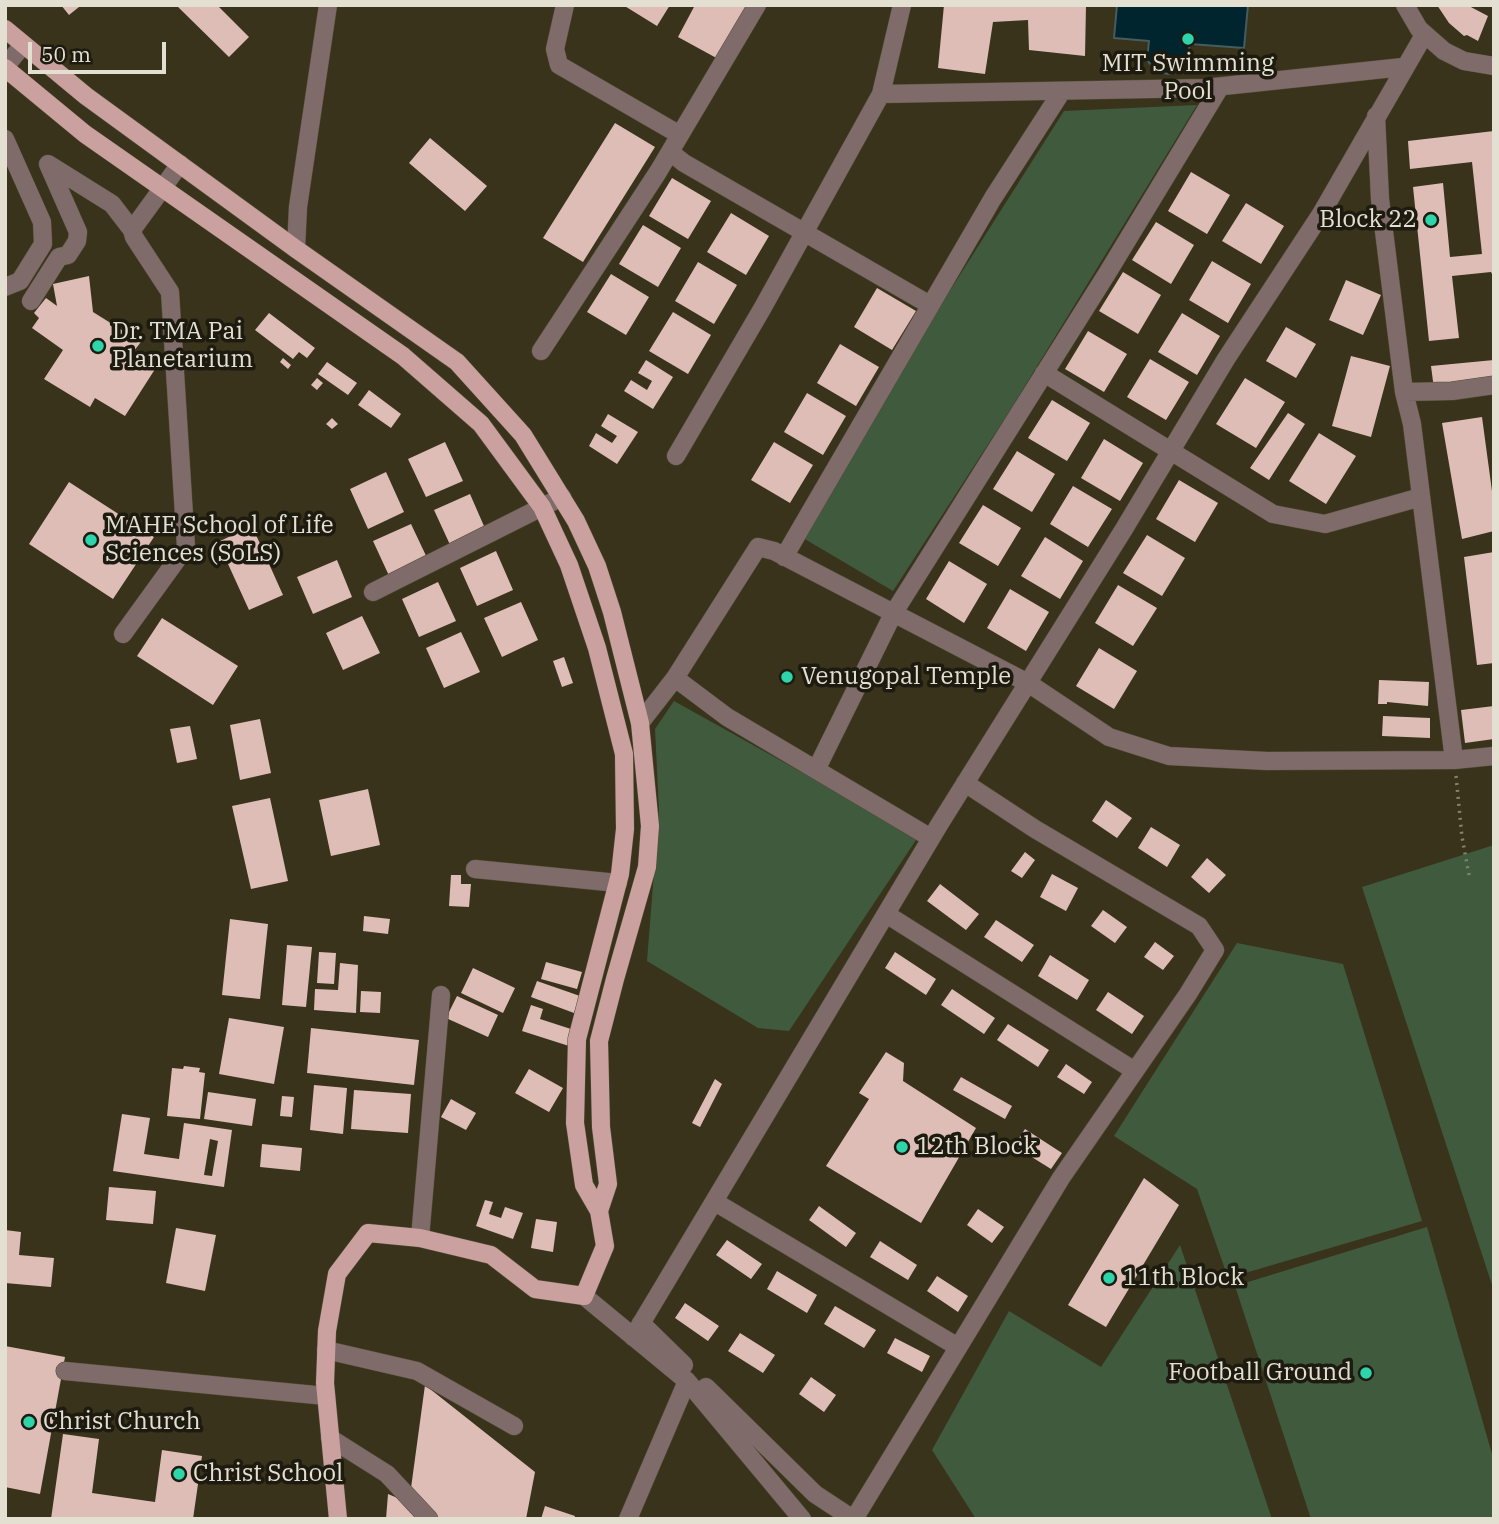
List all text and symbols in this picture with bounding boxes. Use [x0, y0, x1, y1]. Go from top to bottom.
scale bar [32, 28, 170, 72]
marker: MIT Swimming Pool [1180, 31, 1196, 47]
text: 50 m [41, 40, 91, 68]
place label: MIT Swimming Pool [1102, 50, 1274, 106]
place label: Block 22 [1319, 206, 1417, 234]
marker: Block 22 [1423, 212, 1439, 228]
place label: Dr. TMA Pai Planetarium [112, 318, 253, 374]
marker: Dr. TMA Pai Planetarium [90, 338, 106, 354]
place label: MAHE School of Life Sciences (SoLS) [105, 512, 334, 568]
marker: MAHE School of Life Sciences (SoLS) [83, 532, 99, 548]
place label: Venugopal Temple [801, 663, 1011, 691]
marker: Venugopal Temple [779, 669, 795, 685]
place label: 12th Block [916, 1133, 1037, 1161]
marker: 12th Block [894, 1139, 910, 1155]
place label: 11th Block [1123, 1264, 1244, 1292]
marker: 11th Block [1101, 1270, 1117, 1286]
place label: Football Ground [1168, 1359, 1352, 1387]
marker: Football Ground [1358, 1365, 1374, 1381]
place label: Christ Church [43, 1408, 201, 1436]
marker: Christ Church [21, 1414, 37, 1430]
place label: Christ School [193, 1460, 343, 1488]
marker: Christ School [171, 1466, 187, 1482]

